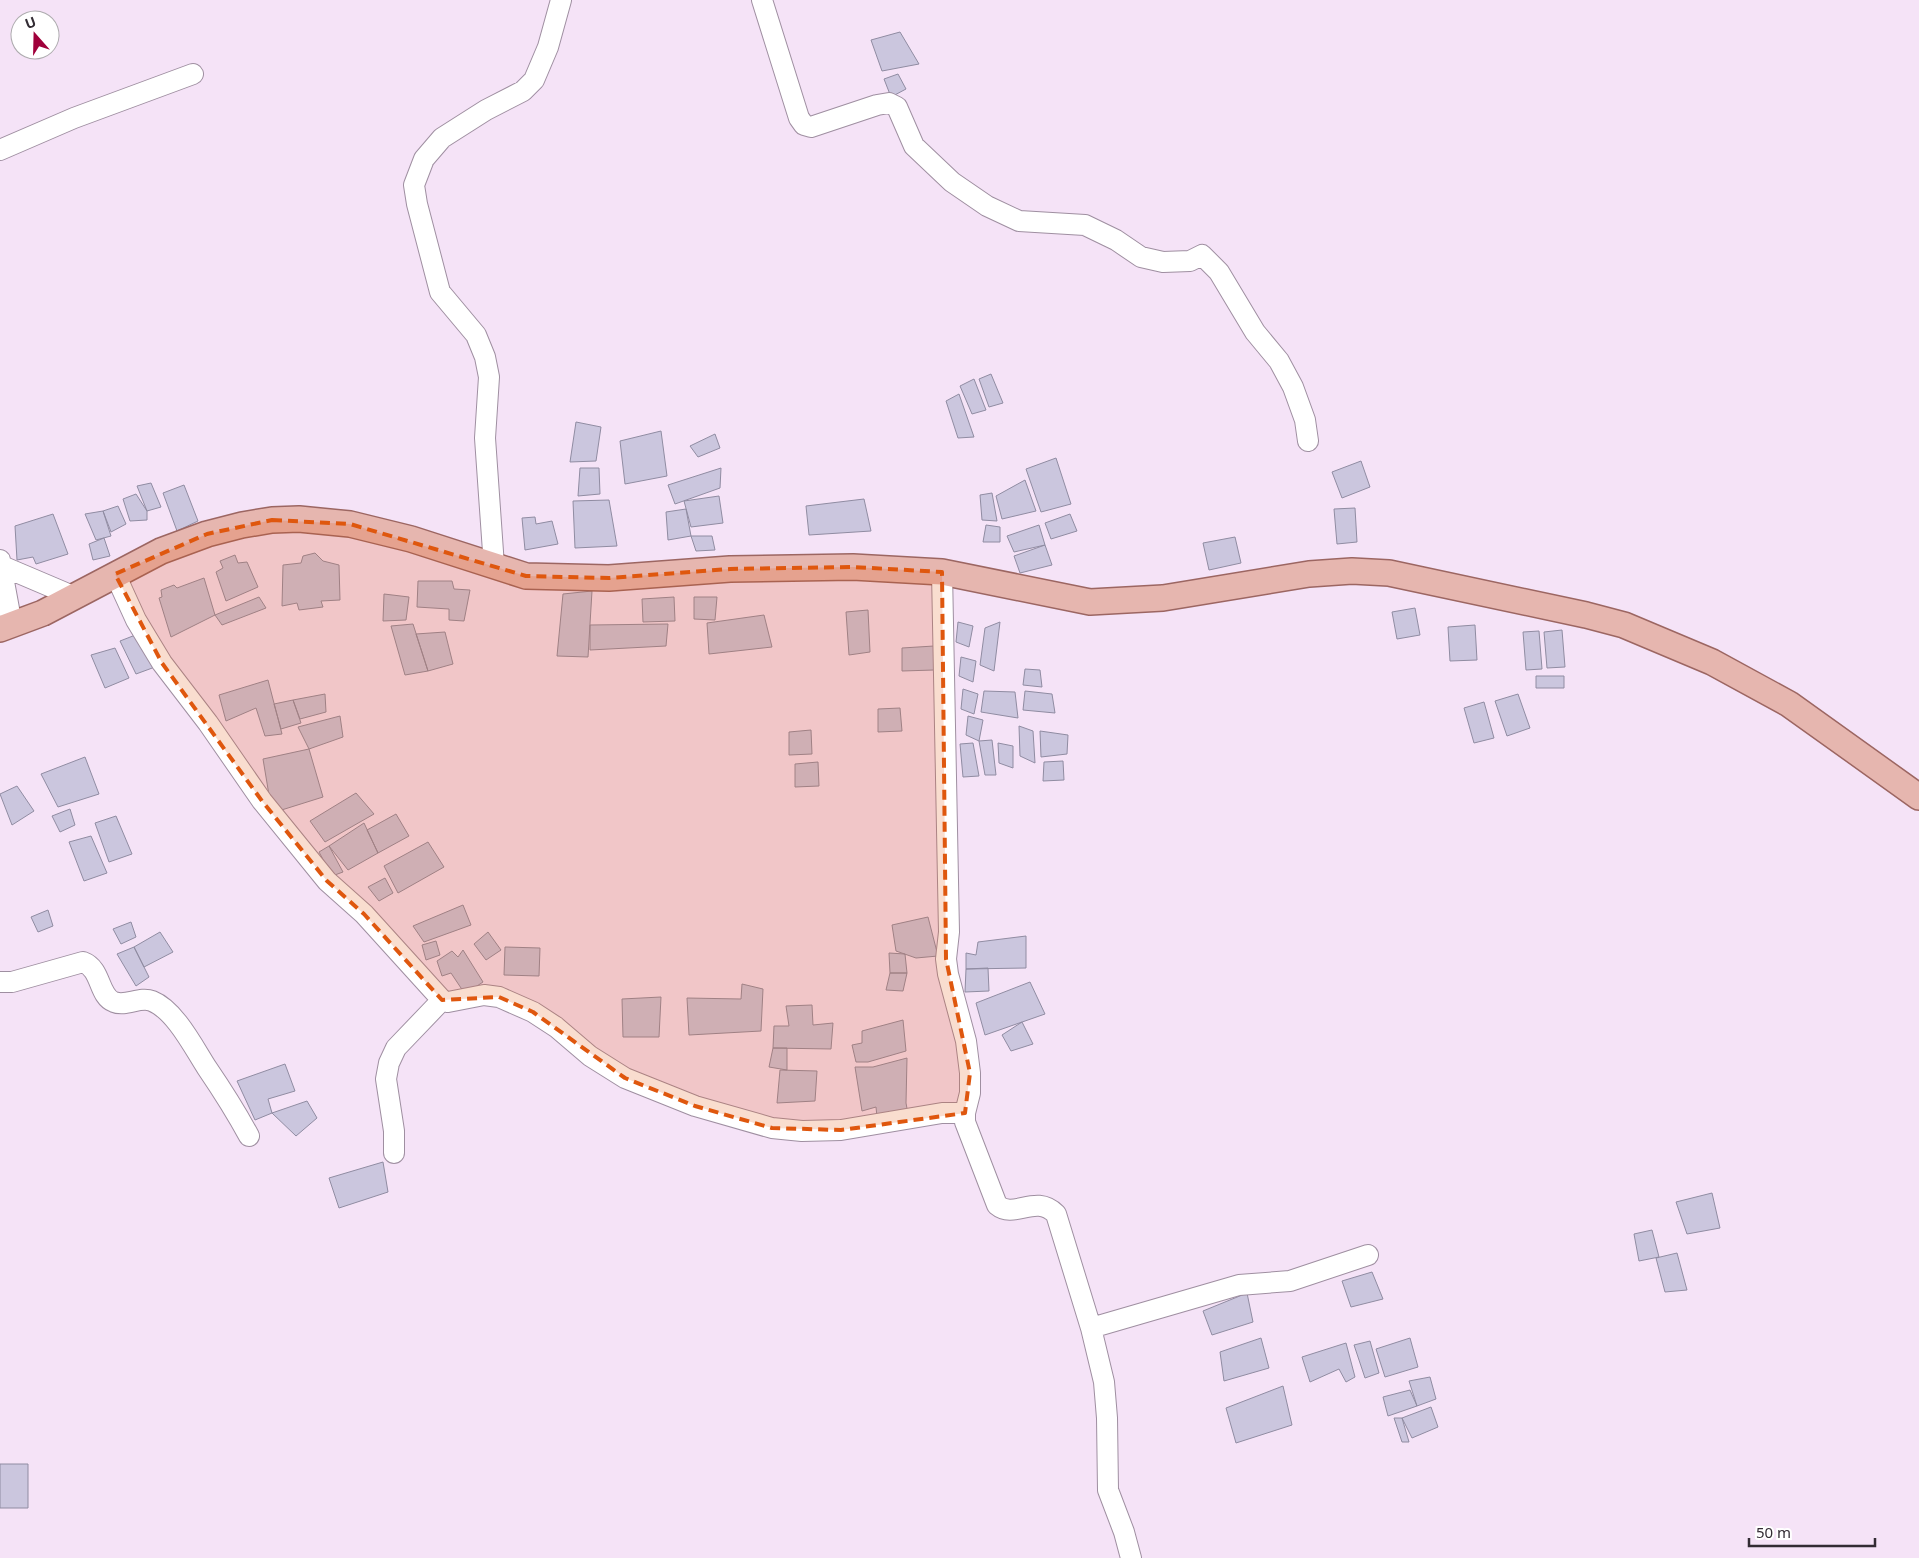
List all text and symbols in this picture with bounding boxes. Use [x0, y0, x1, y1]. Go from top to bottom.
north arrow [10, 10, 60, 60]
text: U [22, 12, 39, 33]
scale bar [1749, 1516, 1875, 1548]
text: 50 m [1756, 1522, 1791, 1542]

